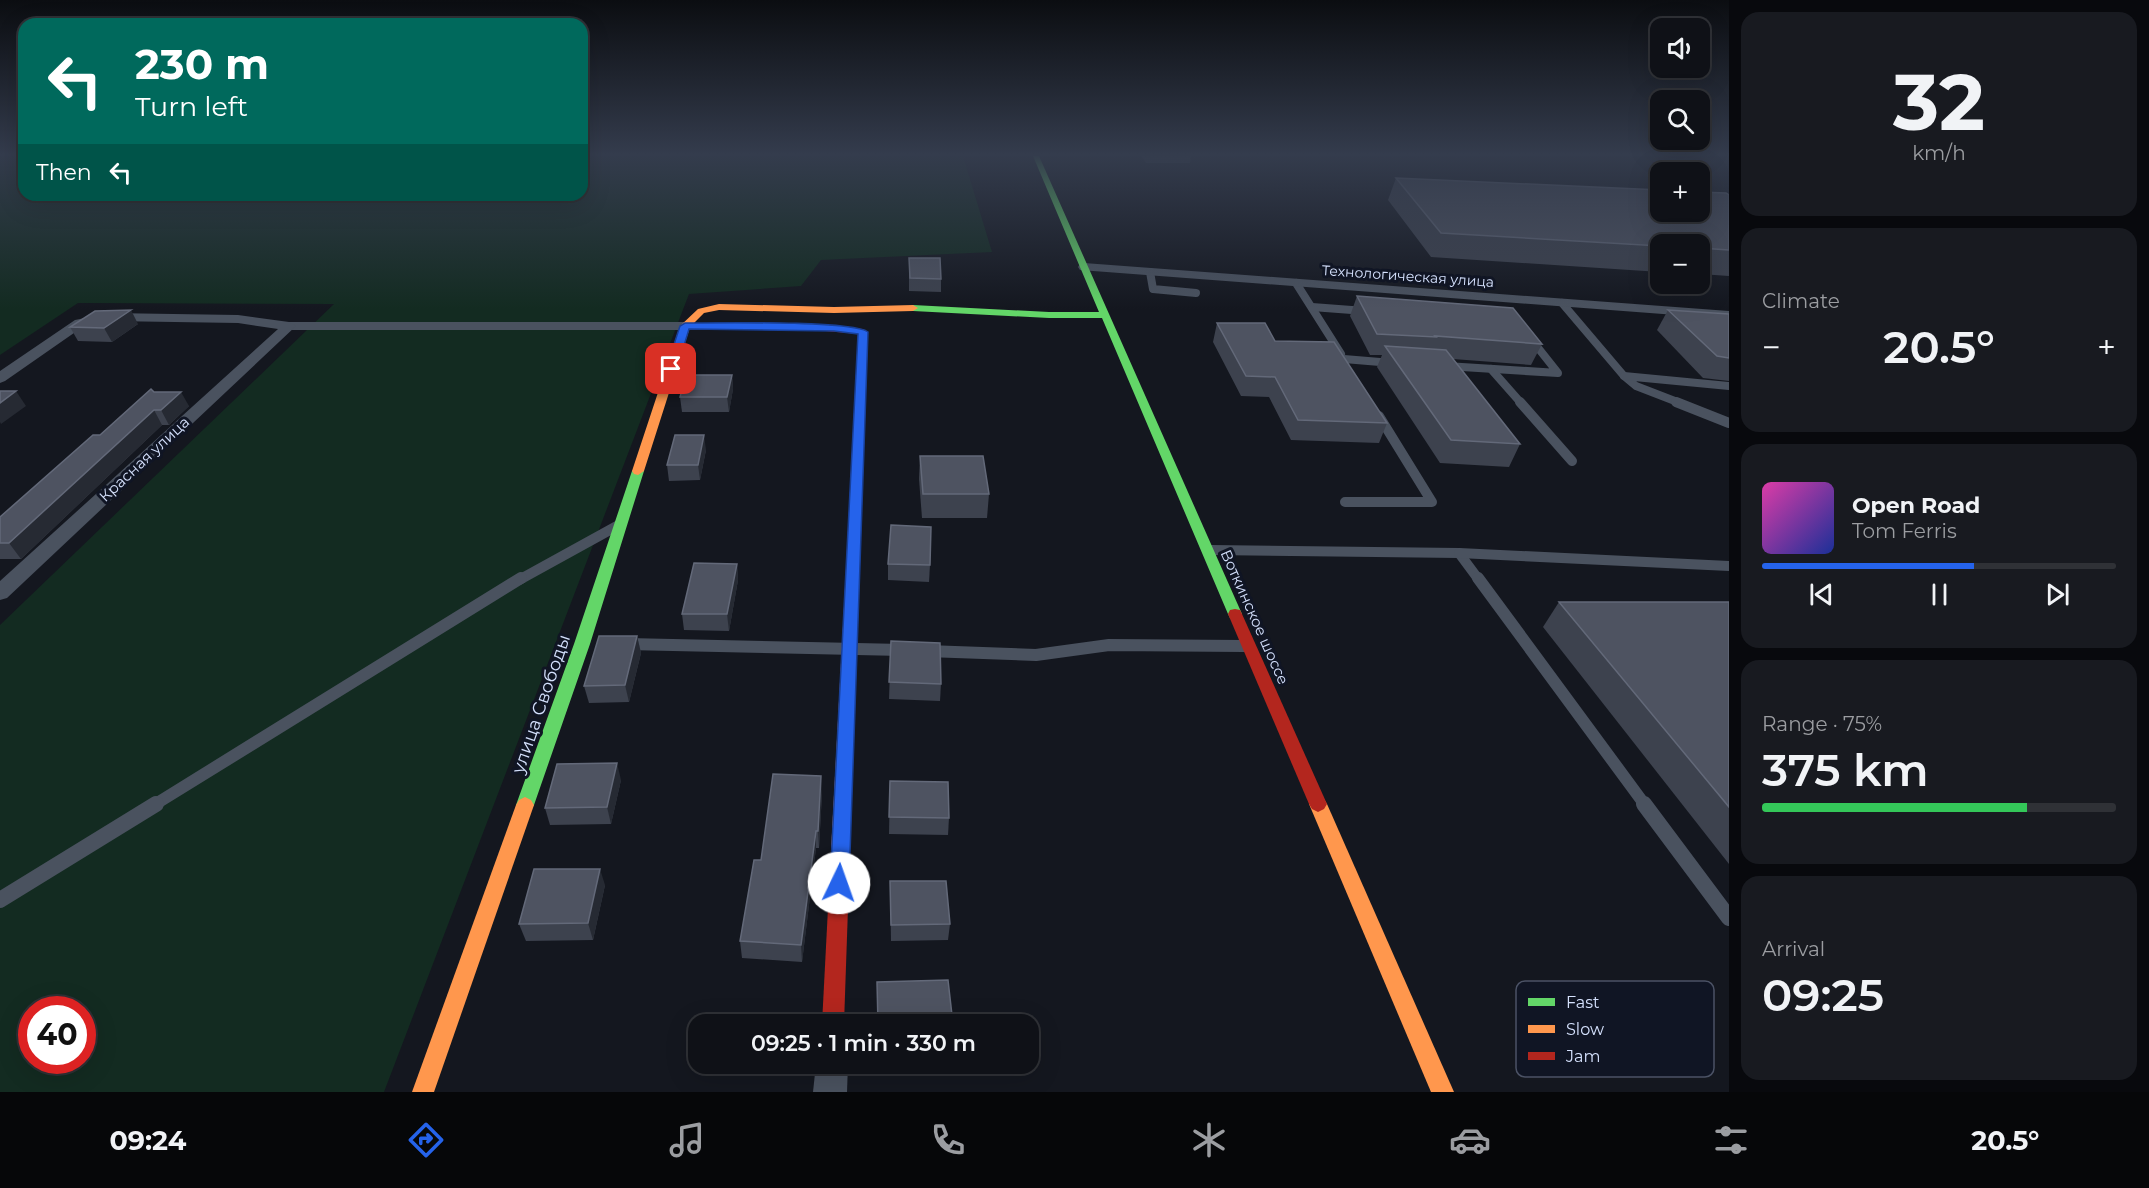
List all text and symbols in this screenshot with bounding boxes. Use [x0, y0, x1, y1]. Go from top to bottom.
map controls [1650, 18, 1710, 294]
button: sound [1650, 18, 1710, 78]
text: 230 m [135, 38, 269, 90]
icon: left [36, 42, 114, 120]
text: 32 [1893, 54, 1985, 150]
text: Turn left [135, 90, 248, 123]
button: search [1650, 90, 1710, 150]
text: km/h [1912, 141, 1966, 165]
icon: left [104, 156, 137, 189]
text: Then [36, 159, 92, 186]
button: + [1650, 162, 1710, 222]
button: − [1650, 234, 1710, 294]
street label: Технологическая улица [1321, 261, 1495, 291]
text: Climate [1762, 289, 1840, 313]
text: 20.5° [1883, 319, 1995, 374]
text: − [1762, 327, 1781, 367]
text: + [2097, 327, 2116, 367]
pin [645, 343, 696, 394]
icon: arrive [654, 352, 687, 385]
street label: Красная улица [95, 412, 193, 506]
text: Open Road [1852, 492, 1980, 519]
text: Tom Ferris [1852, 519, 1957, 543]
street label: Воткинское шоссе [1217, 547, 1293, 687]
icon: previous [1805, 578, 1838, 611]
icon: pause [1923, 578, 1956, 611]
icon: next [2041, 578, 2074, 611]
street label: улица Свободы [507, 632, 575, 777]
text: Range · 75% [1762, 712, 1882, 736]
text: 375 km [1762, 742, 1929, 797]
position arrow [807, 851, 871, 915]
text: Arrival [1762, 937, 1825, 961]
text: 09:25 [1762, 967, 1884, 1022]
legend [1516, 981, 1714, 1077]
text: Fast [1566, 993, 1600, 1012]
speed limit sign: 40 [18, 996, 96, 1074]
text: Slow [1566, 1020, 1604, 1039]
text: 09:25 · 1 min · 330 m [751, 1030, 976, 1057]
text: Jam [1565, 1047, 1600, 1066]
icon: directions [405, 1119, 447, 1161]
icon: music [666, 1119, 708, 1161]
icon: phone [927, 1119, 969, 1161]
icon: climate [1188, 1119, 1230, 1161]
icon: car [1449, 1119, 1491, 1161]
icon: filters [1710, 1119, 1752, 1161]
text: 09:24 [109, 1124, 186, 1157]
text: 20.5° [1971, 1124, 2039, 1157]

